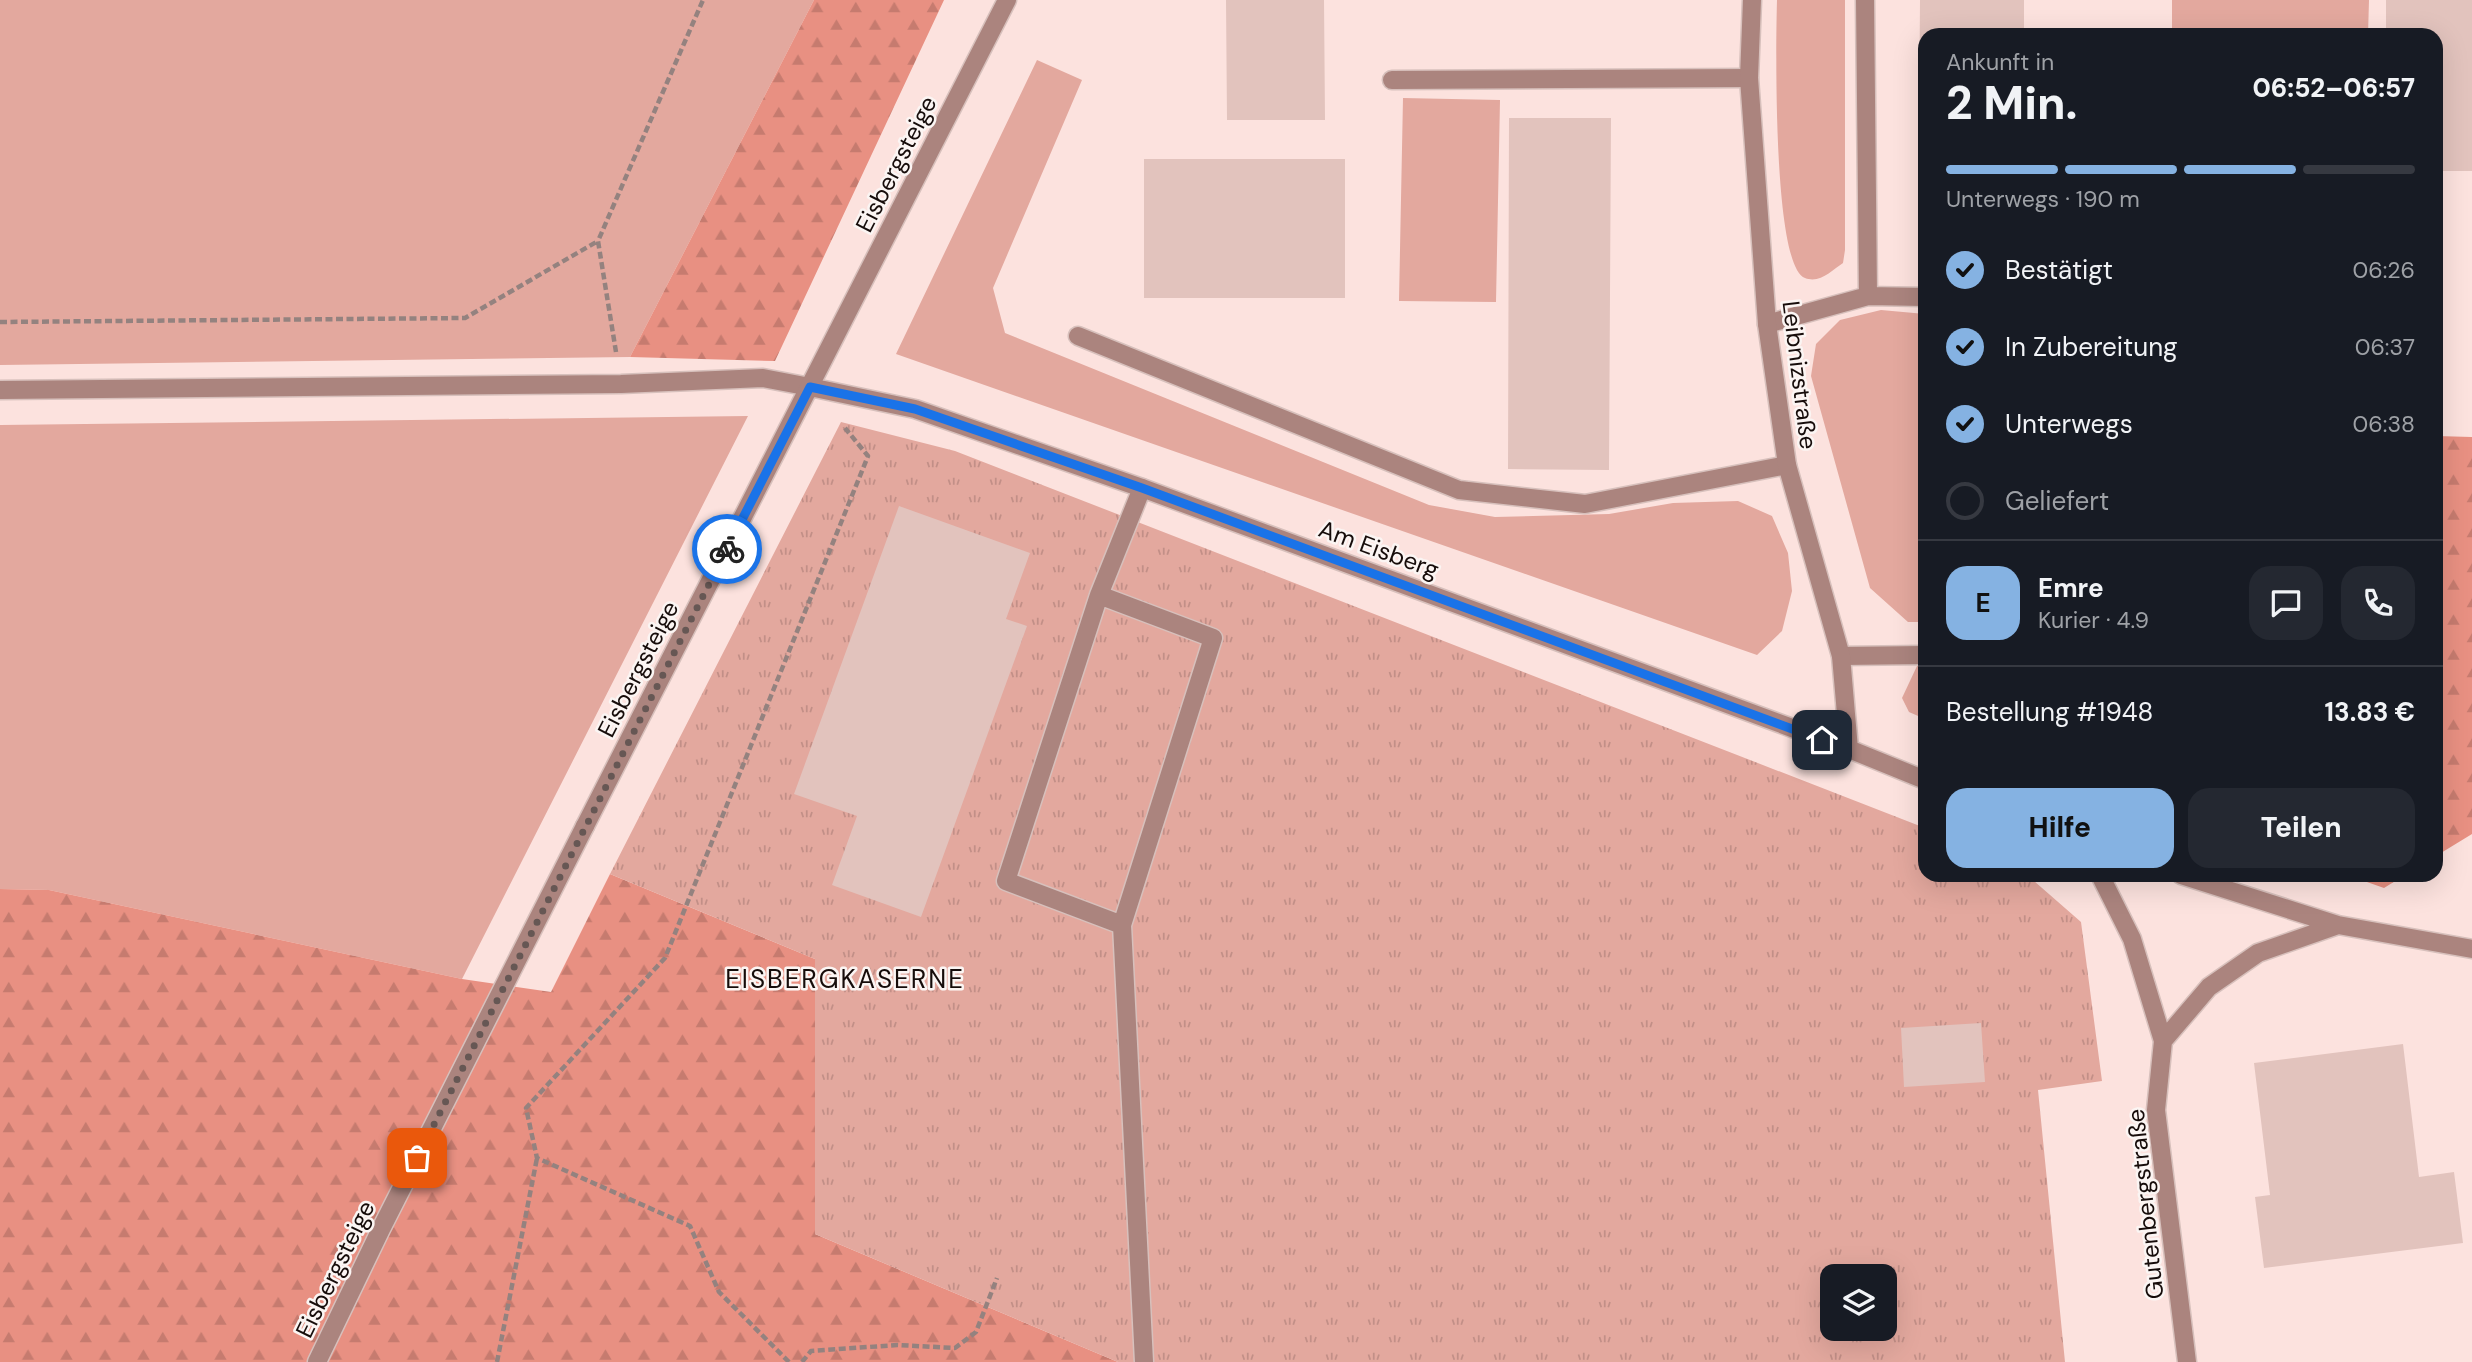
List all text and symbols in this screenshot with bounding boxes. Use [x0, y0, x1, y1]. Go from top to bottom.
text: Ankunft in [1946, 47, 2054, 77]
text: 06:52–06:57 [2253, 71, 2415, 105]
text: 2 Min. [1946, 73, 2077, 133]
street label: Eisbergsteige [848, 91, 944, 237]
text: Unterwegs · 190 m [1946, 184, 2140, 214]
icon: check [1946, 251, 1984, 289]
text: Bestätigt [2005, 253, 2113, 287]
text: 06:26 [2352, 255, 2415, 285]
street label: Leibnizstraße [1776, 299, 1824, 451]
icon: check [1946, 328, 1984, 366]
text: In Zubereitung [2005, 330, 2178, 364]
text: 06:37 [2355, 332, 2415, 362]
icon: check [1946, 405, 1984, 443]
text: Unterwegs [2005, 407, 2133, 441]
text: 06:38 [2353, 409, 2415, 439]
text: Geliefert [2005, 484, 2109, 518]
street label: Am Eisberg [1315, 513, 1443, 585]
courier [692, 514, 762, 584]
icon: bike [708, 530, 746, 568]
button: chat [2249, 566, 2323, 640]
button: phone [2341, 566, 2415, 640]
text: Emre [2038, 571, 2104, 605]
text: E [1975, 586, 1991, 620]
street label: Eisbergsteige [590, 596, 686, 742]
text: Kurier · 4.9 [2038, 605, 2149, 635]
text: Bestellung #1948 [1946, 695, 2153, 729]
text: 13.83 € [2325, 695, 2415, 729]
pin [1792, 710, 1852, 770]
icon: home [1803, 721, 1841, 759]
button: Hilfe [1946, 788, 2174, 868]
button: Teilen [2188, 788, 2415, 868]
district label: EISBERGKASERNE [725, 962, 965, 996]
street label: Gutenbergstraße [2120, 1107, 2170, 1301]
pin [387, 1128, 447, 1188]
icon: bag [398, 1139, 436, 1177]
street label: Eisbergsteige [289, 1195, 381, 1343]
map controls [1820, 1264, 1897, 1341]
button: layers [1820, 1264, 1897, 1341]

